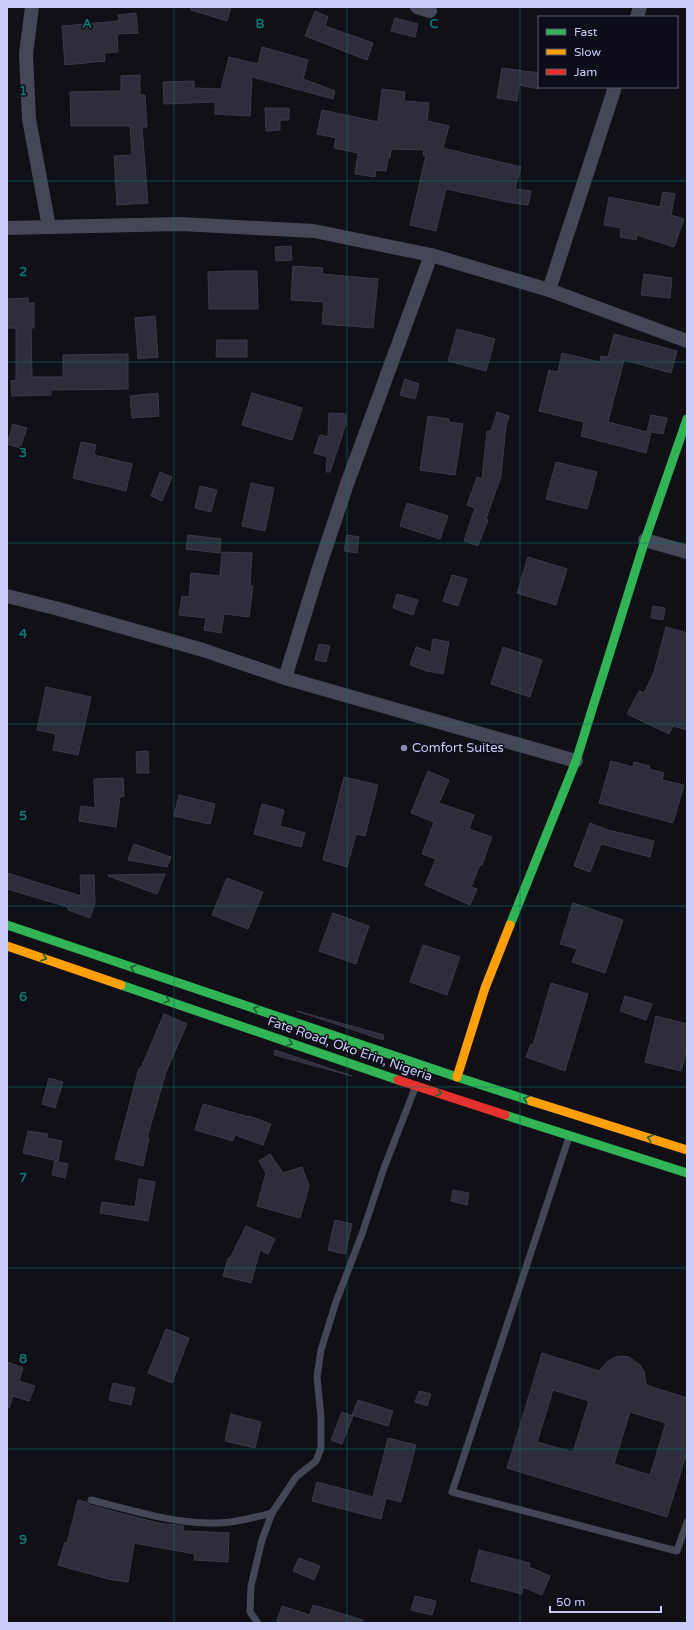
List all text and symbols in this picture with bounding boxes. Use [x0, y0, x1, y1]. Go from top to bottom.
text: A [82, 16, 92, 32]
text: B [255, 16, 265, 32]
text: C [429, 16, 439, 32]
legend [538, 16, 678, 88]
text: Fast [574, 25, 598, 39]
text: Slow [574, 45, 601, 59]
text: Jam [574, 65, 597, 79]
text: 1 [19, 83, 27, 99]
text: 2 [19, 264, 27, 280]
text: 3 [19, 445, 27, 461]
text: 4 [19, 626, 28, 642]
place label: Comfort Suites [412, 740, 504, 756]
marker: Comfort Suites [399, 743, 409, 753]
text: 5 [19, 808, 27, 824]
one-way arrow [40, 954, 47, 962]
one-way arrow [130, 964, 137, 973]
text: 6 [19, 989, 27, 1005]
one-way arrow [163, 996, 170, 1004]
one-way arrow [253, 1006, 260, 1014]
street label: Fate Road, Oko Erin, Nigeria [265, 1013, 435, 1085]
one-way arrow [286, 1038, 293, 1046]
one-way arrow [436, 1088, 443, 1097]
one-way arrow [522, 1095, 529, 1104]
one-way arrow [646, 1134, 653, 1143]
text: 7 [19, 1170, 27, 1186]
text: 8 [19, 1351, 27, 1367]
text: 9 [19, 1532, 27, 1548]
scale bar [550, 1588, 661, 1614]
text: 50 m [556, 1595, 585, 1609]

